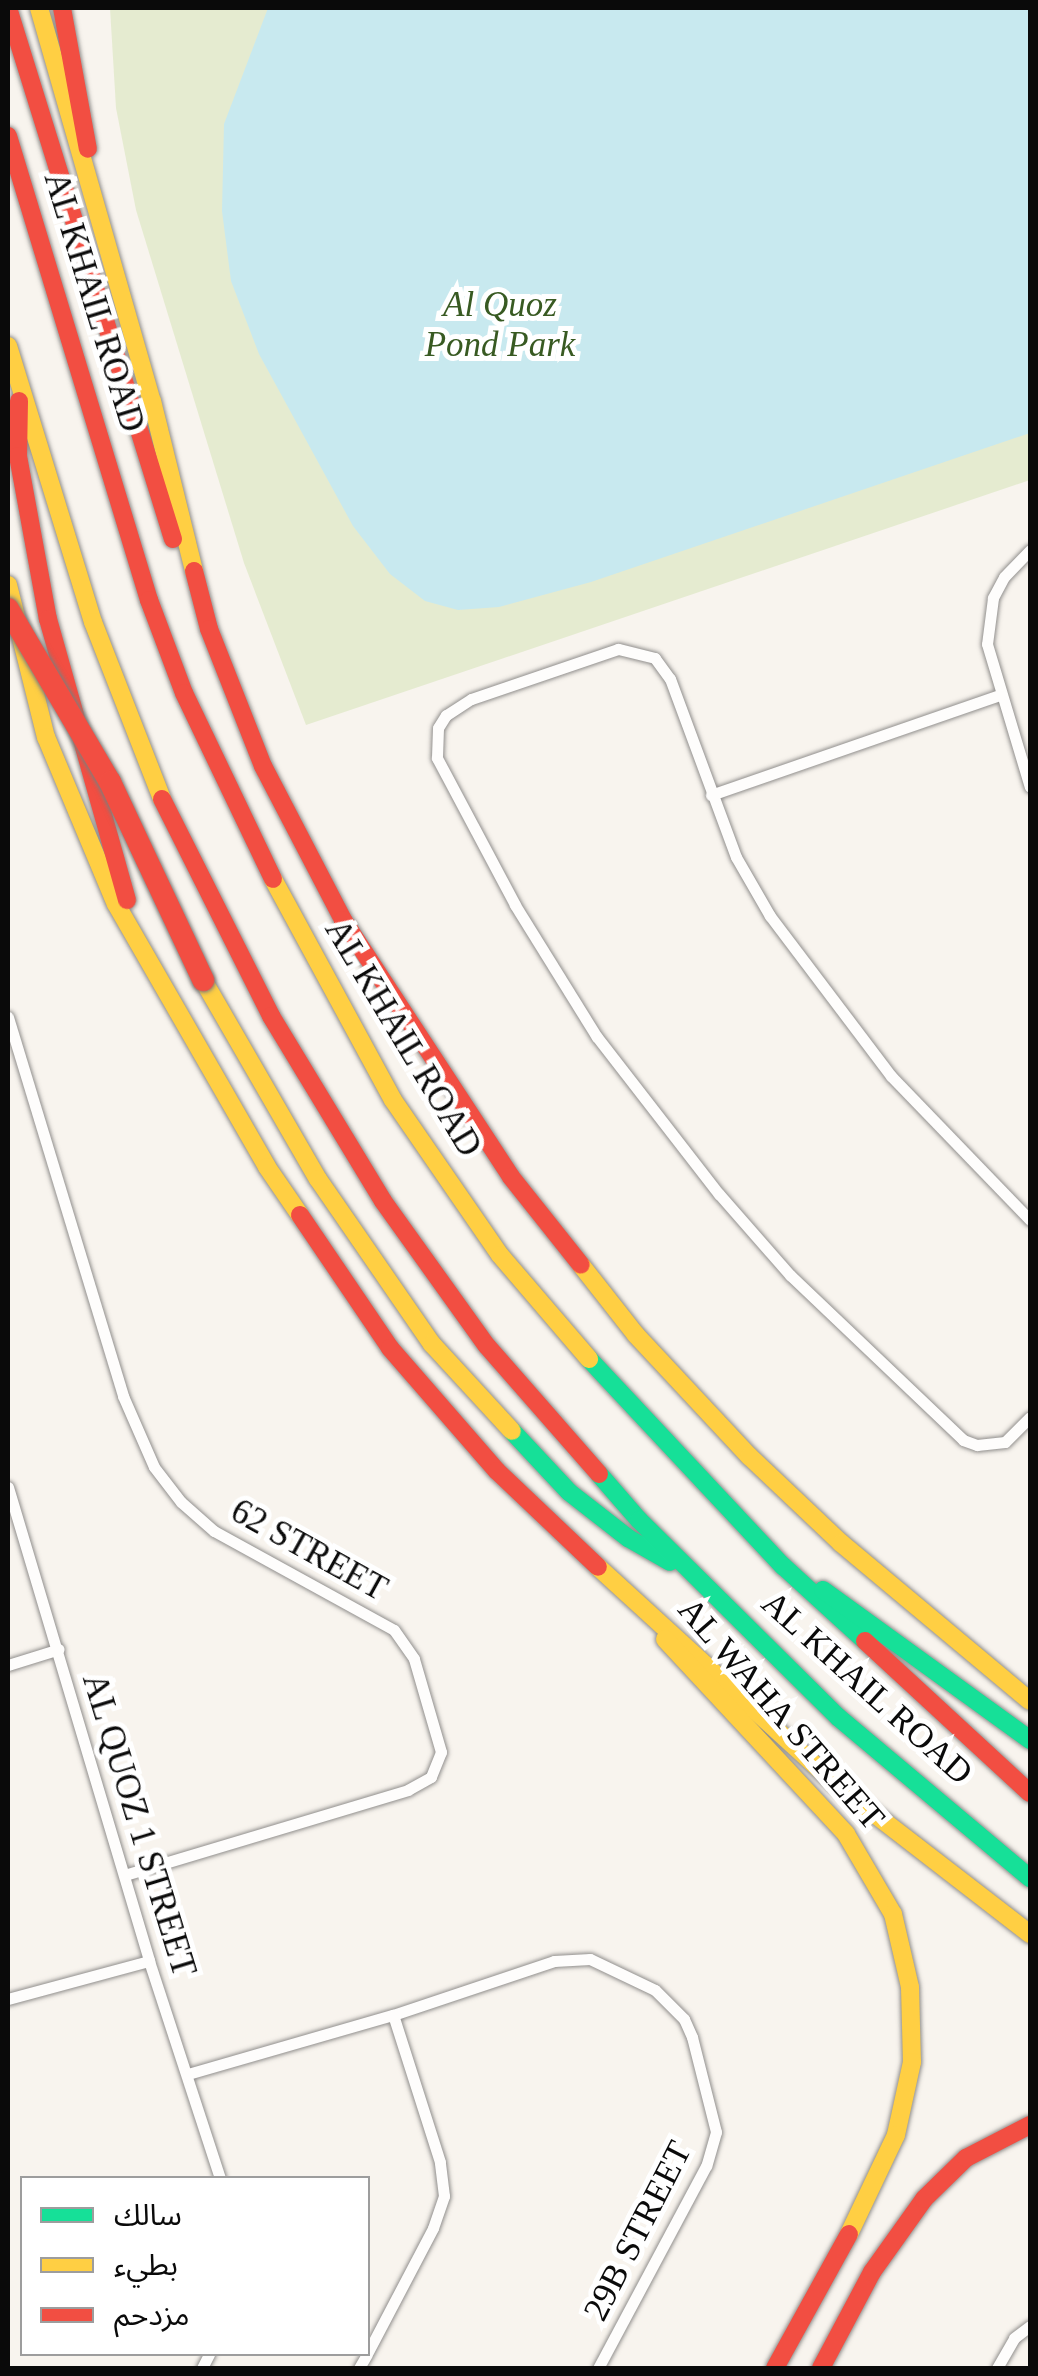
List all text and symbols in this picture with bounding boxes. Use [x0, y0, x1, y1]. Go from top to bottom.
street label: AL KHAIL ROAD [34, 166, 154, 438]
park label: Al Quoz Pond Park [425, 284, 575, 366]
street label: AL KHAIL ROAD [315, 911, 491, 1165]
street label: 62 STREET [224, 1490, 394, 1610]
street label: AL KHAIL ROAD [752, 1581, 982, 1795]
street label: AL WAHA STREET [668, 1588, 894, 1840]
street label: AL QUOZ 1 STREET [73, 1668, 205, 1982]
street label: 29B STREET [575, 2134, 701, 2328]
legend [20, 2176, 370, 2356]
text: سالك [114, 2198, 182, 2231]
text: بطيء [114, 2248, 178, 2281]
text: مزدحم [114, 2298, 190, 2331]

